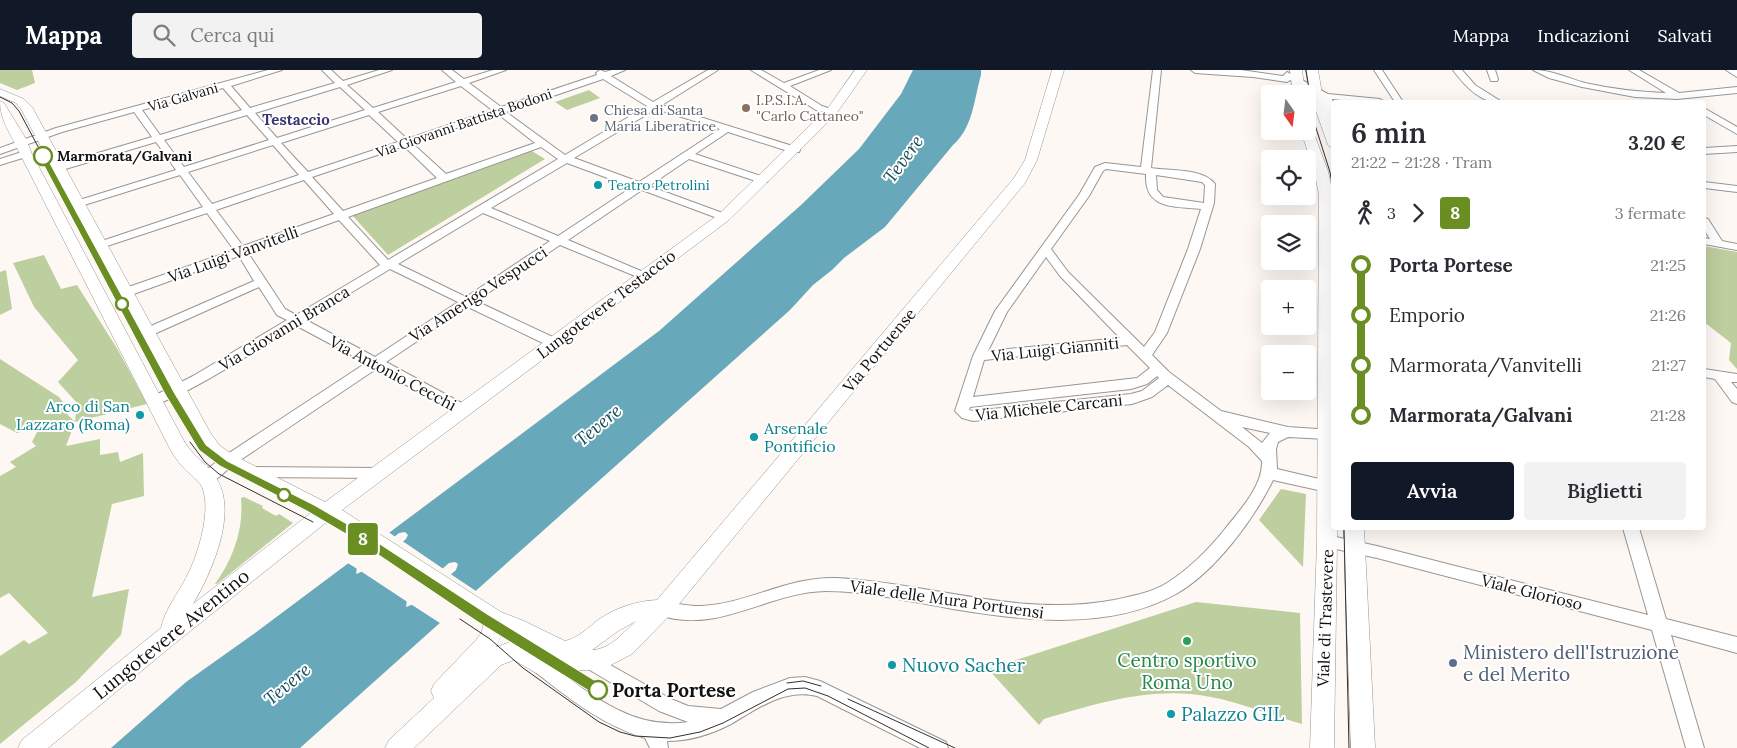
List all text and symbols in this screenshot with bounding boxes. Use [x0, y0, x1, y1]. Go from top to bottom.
search box [132, 13, 482, 58]
text: Mappa [25, 20, 102, 51]
icon: search [150, 21, 178, 49]
text: Cerca qui [190, 23, 274, 47]
text: Mappa [1453, 24, 1509, 47]
text: Indicazioni [1537, 24, 1630, 47]
text: Salvati [1658, 24, 1712, 47]
street label: Via Galvani [145, 78, 220, 116]
street label: Via Giovanni Battista Bodoni [373, 84, 554, 162]
north arrow [1261, 85, 1316, 140]
map controls [1261, 85, 1316, 400]
place label: I.P.S.I.A. "Carlo Cattaneo" [756, 91, 864, 125]
place label: Chiesa di Santa Maria Liberatrice [604, 101, 717, 135]
marker: I.P.S.I.A. "Carlo Cattaneo" [740, 102, 752, 114]
district label: Testaccio [262, 110, 330, 129]
marker: Chiesa di Santa Maria Liberatrice [588, 112, 600, 124]
text: 6 min [1351, 115, 1426, 151]
water label: Tevere [878, 130, 928, 188]
text: 3.20 € [1628, 131, 1686, 155]
marker: Marmorata/Galvani [33, 146, 53, 166]
place label: Marmorata/Galvani [57, 147, 193, 165]
button: locate [1261, 150, 1316, 205]
text: 21:22 – 21:28 · Tram [1351, 152, 1492, 172]
place label: Teatro Petrolini [608, 176, 710, 194]
marker: Teatro Petrolini [592, 179, 604, 191]
icon: walk [1351, 199, 1379, 227]
icon: forward [1404, 199, 1432, 227]
text: 8 [1450, 201, 1460, 224]
text: 3 [1387, 203, 1396, 223]
text: 3 fermate [1615, 203, 1686, 223]
button: layers [1261, 215, 1316, 270]
street label: Via Luigi Vanvitelli [164, 221, 301, 287]
street label: Via Amerigo Vespucci [404, 242, 551, 347]
street label: Lungotevere Testaccio [533, 245, 679, 363]
text: Porta Portese [1389, 253, 1513, 277]
text: 21:25 [1650, 255, 1686, 275]
button: + [1261, 280, 1316, 335]
street label: Via Giovanni Branca [214, 281, 353, 375]
unlabelled marker [115, 297, 129, 311]
text: Emporio [1389, 303, 1465, 327]
street label: Via Portuense [837, 304, 920, 397]
text: 21:26 [1650, 305, 1686, 325]
street label: Via Antonio Cecchi [325, 331, 460, 415]
street label: Via Luigi Gianniti [989, 332, 1120, 366]
button: − [1261, 345, 1316, 400]
text: Marmorata/Vanvitelli [1389, 353, 1582, 377]
text: 21:27 [1652, 355, 1686, 375]
street label: Via Michele Carcani [974, 389, 1123, 425]
place label: Arco di San Lazzaro (Roma) [16, 396, 130, 435]
water label: Tevere [570, 399, 626, 451]
text: Marmorata/Galvani [1389, 403, 1572, 427]
text: 21:28 [1650, 405, 1686, 425]
marker: Arco di San Lazzaro (Roma) [134, 409, 146, 421]
place label: Arsenale Pontificio [763, 418, 836, 456]
marker: Arsenale Pontificio [748, 431, 760, 443]
button: Avvia [1351, 462, 1514, 520]
button: Biglietti [1524, 462, 1686, 520]
unlabelled marker [277, 488, 291, 502]
line badge: 8 [347, 523, 379, 555]
text: 8 [358, 527, 368, 550]
street label: Viale di Trastevere [1313, 548, 1337, 688]
street label: Lungotevere Aventino [88, 564, 254, 704]
street label: Viale Glorioso [1478, 570, 1585, 614]
street label: Viale delle Mura Portuensi [848, 575, 1045, 623]
marker: Centro sportivo Roma Uno [1181, 635, 1193, 647]
place label: Ministero dell'Istruzione e del Merito [1463, 640, 1679, 686]
place label: Centro sportivo Roma Uno [1117, 648, 1257, 694]
place label: Nuovo Sacher [902, 653, 1026, 677]
marker: Ministero dell'Istruzione e del Merito [1447, 657, 1459, 669]
water label: Tevere [259, 658, 315, 710]
marker: Nuovo Sacher [886, 659, 898, 671]
place label: Porta Portese [612, 678, 736, 702]
marker: Porta Portese [588, 680, 608, 700]
place label: Palazzo GIL [1181, 702, 1284, 726]
marker: Palazzo GIL [1165, 708, 1177, 720]

